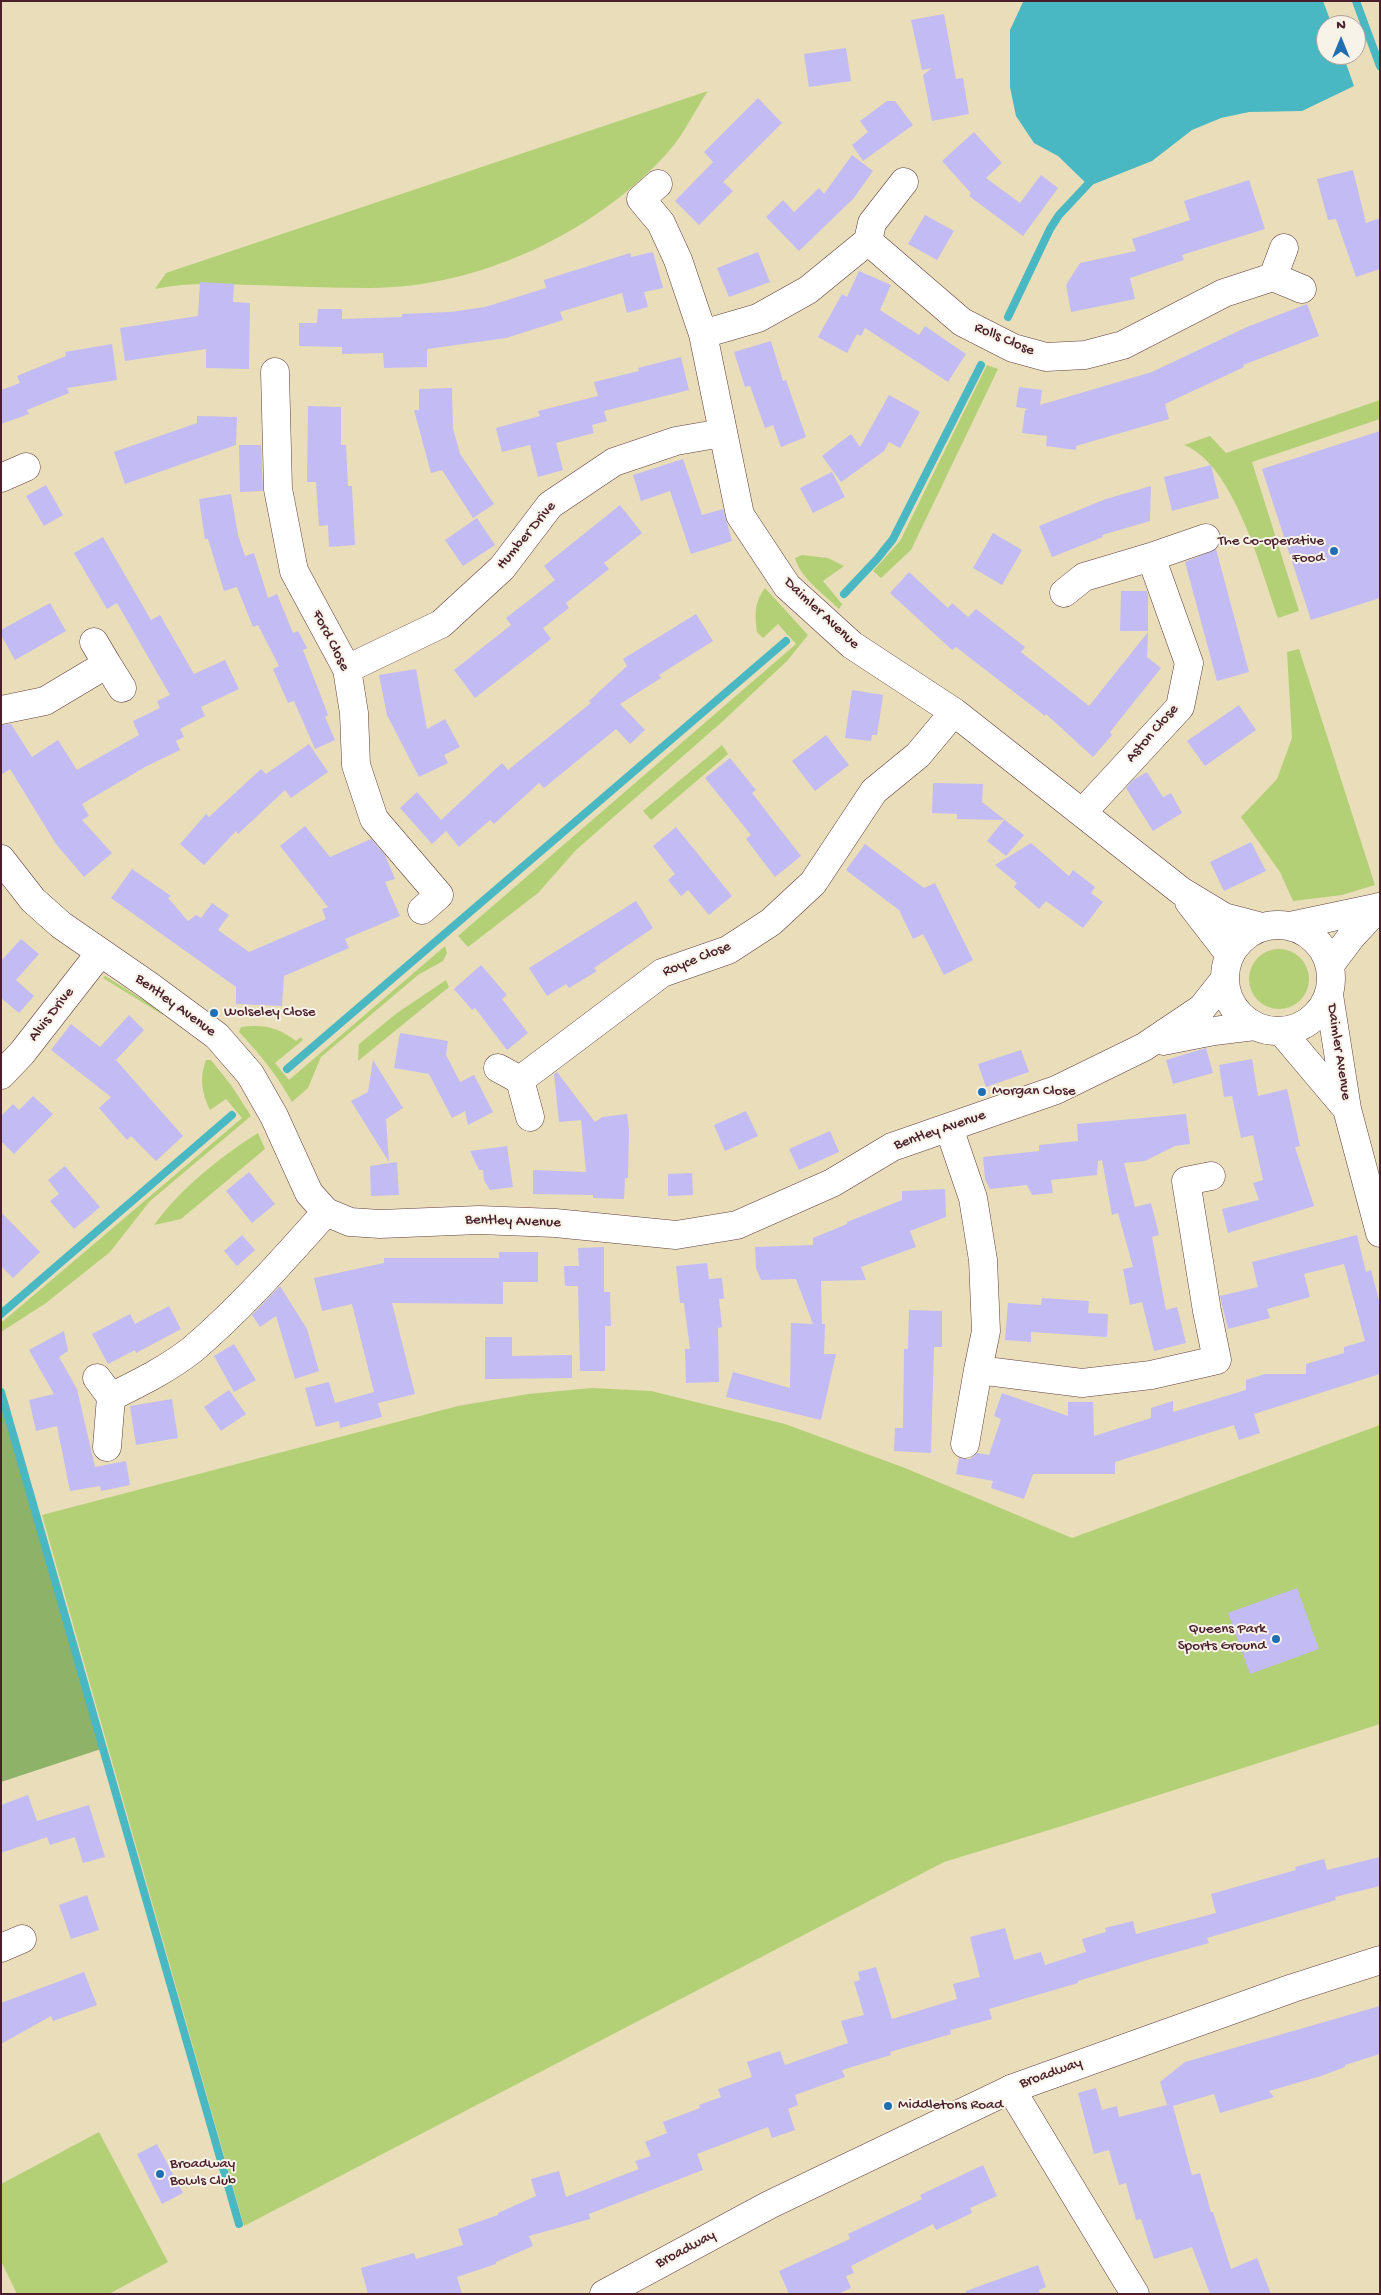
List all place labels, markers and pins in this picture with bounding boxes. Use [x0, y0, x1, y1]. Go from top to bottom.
place label: The Co-operative Food [1218, 533, 1324, 568]
marker: The Co-operative Food [1328, 545, 1340, 557]
place label: Wolseley Close [224, 1004, 316, 1022]
marker: Wolseley Close [208, 1007, 220, 1019]
place label: Morgan Close [992, 1083, 1076, 1101]
marker: Morgan Close [976, 1086, 988, 1098]
place label: Queens Park Sports Ground [1178, 1621, 1266, 1656]
marker: Queens Park Sports Ground [1270, 1633, 1282, 1645]
place label: Middletons Road [898, 2097, 1003, 2115]
marker: Middletons Road [882, 2100, 894, 2112]
place label: Broadway Bowls Club [170, 2156, 236, 2191]
marker: Broadway Bowls Club [154, 2168, 166, 2180]

